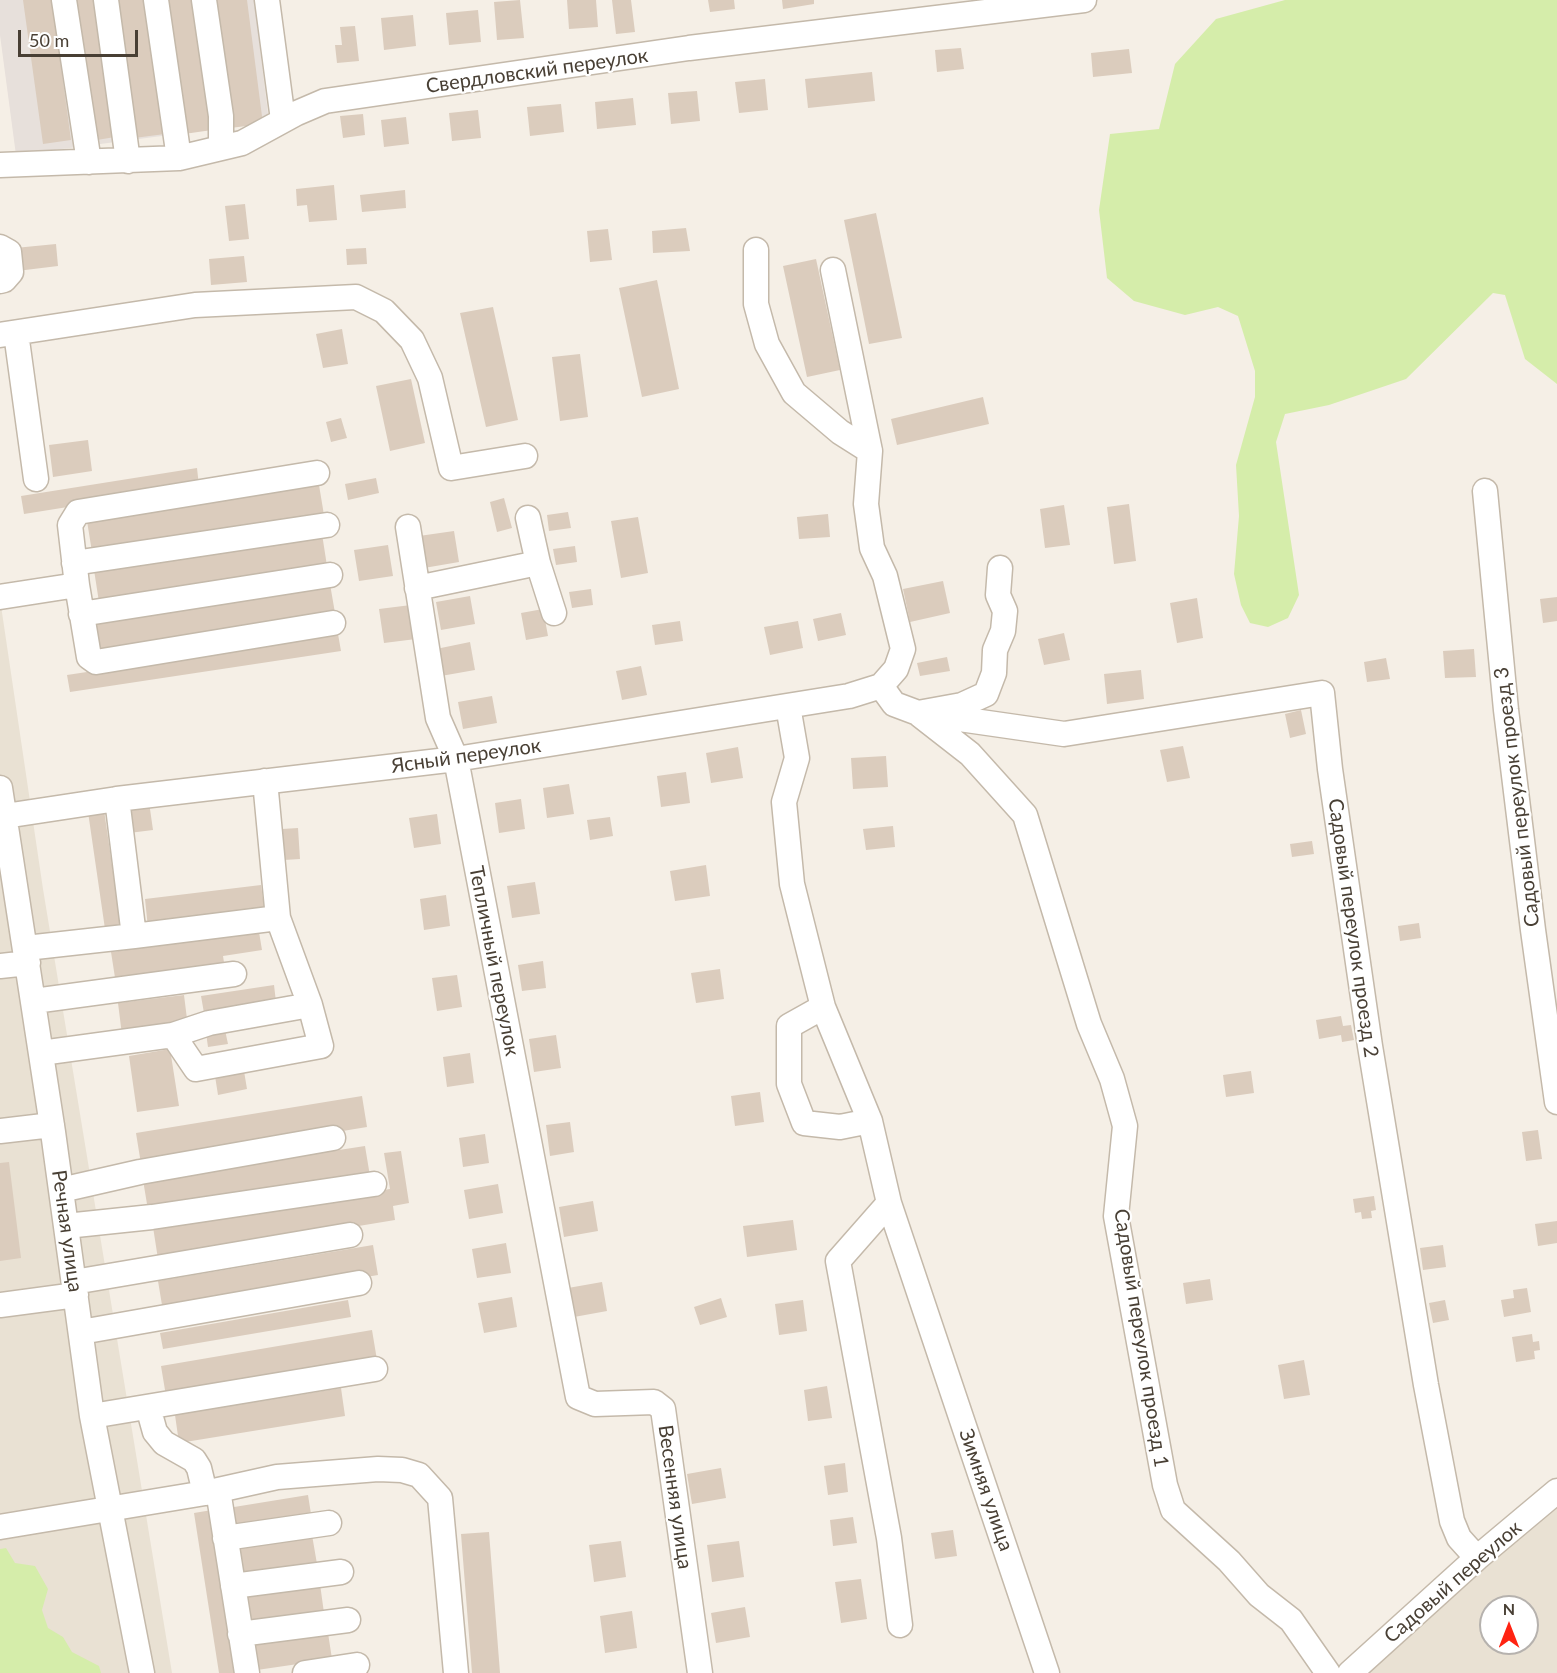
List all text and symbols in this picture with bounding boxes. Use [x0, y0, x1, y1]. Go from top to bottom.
scale bar [21, 18, 141, 56]
text: 50 m [29, 29, 69, 51]
street label: Свердловский переулок [424, 44, 650, 98]
street label: Садовый переулок проезд 3 [1489, 666, 1545, 928]
street label: Ясный переулок [390, 734, 542, 778]
street label: Садовый переулок проезд 2 [1323, 797, 1383, 1059]
street label: Тепличный переулок [464, 864, 524, 1058]
street label: Речная улица [47, 1168, 87, 1294]
street label: Садовый переулок проезд 1 [1109, 1207, 1173, 1469]
street label: Весенняя улица [653, 1423, 697, 1571]
street label: Зимняя улица [954, 1426, 1018, 1554]
street label: Садовый переулок [1379, 1516, 1527, 1648]
north arrow [1479, 1595, 1539, 1655]
text: N [1503, 1599, 1515, 1618]

